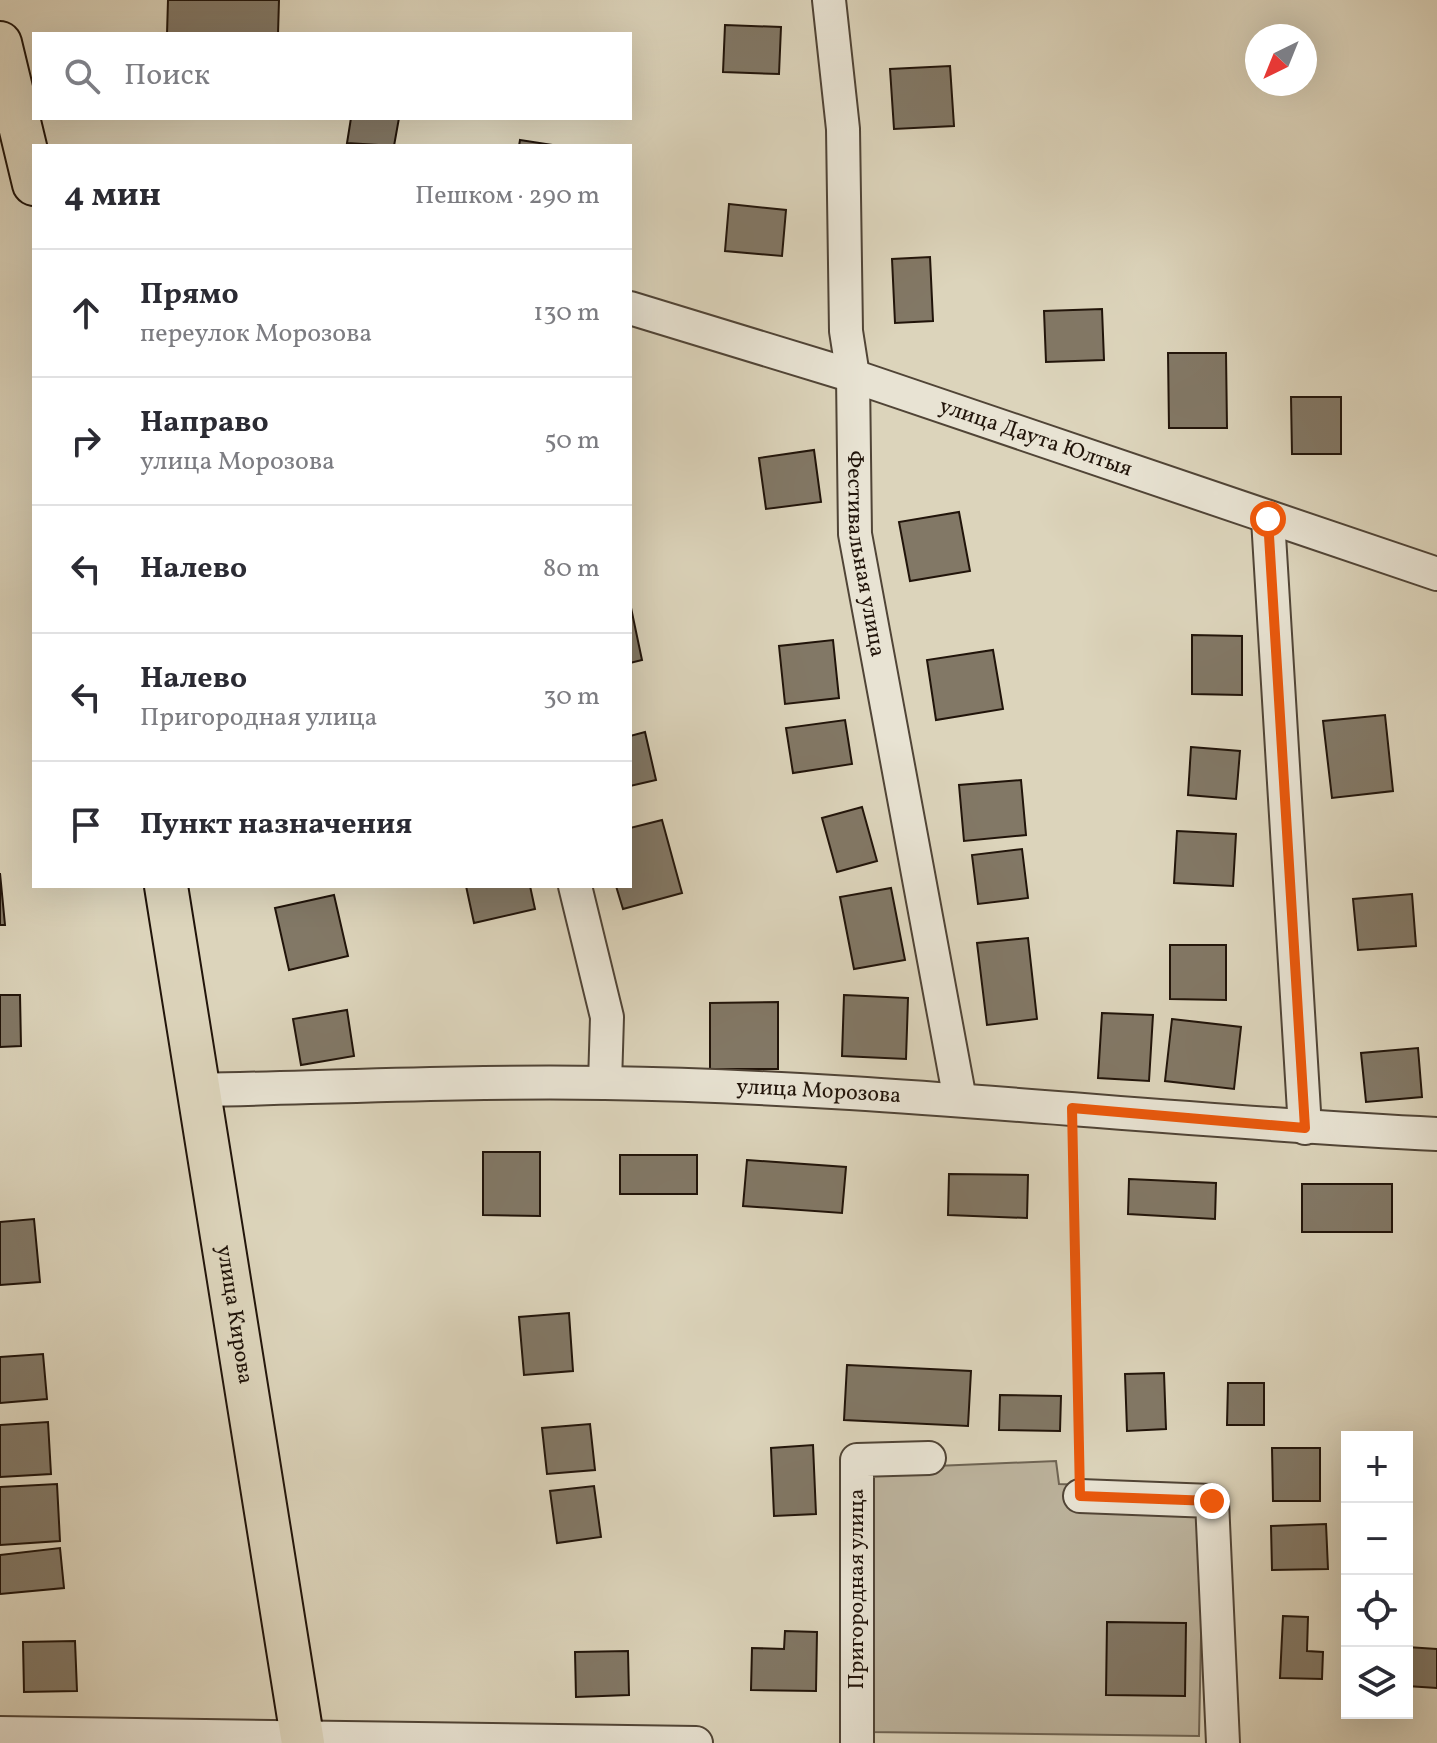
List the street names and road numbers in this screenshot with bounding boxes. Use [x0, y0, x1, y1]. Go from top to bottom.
street label: улица Даута Юлтыя [935, 391, 1136, 485]
street label: Фестивальная улица [838, 450, 893, 660]
street label: улица Морозова [736, 1071, 902, 1112]
street label: улица Кирова [208, 1243, 261, 1386]
street label: Пригородная улица [842, 1488, 873, 1690]

